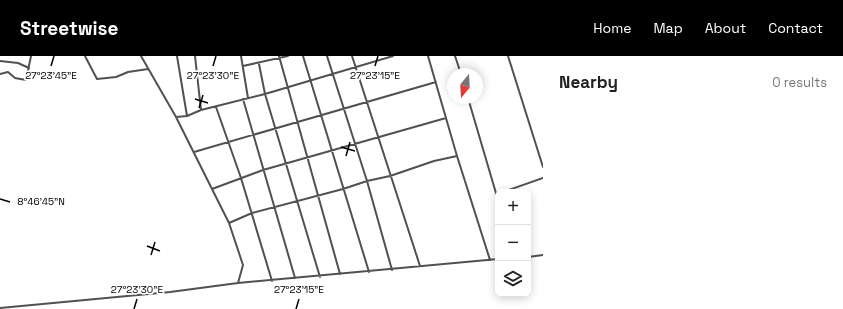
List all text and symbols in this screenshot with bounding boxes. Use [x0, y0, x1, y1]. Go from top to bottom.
text: Streetwise [20, 16, 119, 41]
text: Home [593, 19, 631, 37]
text: Map [653, 19, 683, 37]
text: About [705, 19, 746, 37]
text: Contact [768, 19, 823, 37]
north arrow [447, 68, 483, 104]
text: 27°23'45"E [25, 69, 77, 82]
text: 27°23'30"E [187, 69, 240, 82]
text: 27°23'15"E [350, 69, 400, 82]
text: Nearby [559, 71, 618, 93]
text: 0 results [772, 74, 827, 91]
map controls [495, 189, 531, 297]
button: + [495, 189, 531, 225]
text: 8°46'45"N [17, 195, 65, 208]
button: − [495, 225, 531, 261]
button: layers [495, 261, 531, 297]
text: 27°23'30"E [111, 283, 164, 296]
text: 27°23'15"E [274, 283, 324, 296]

